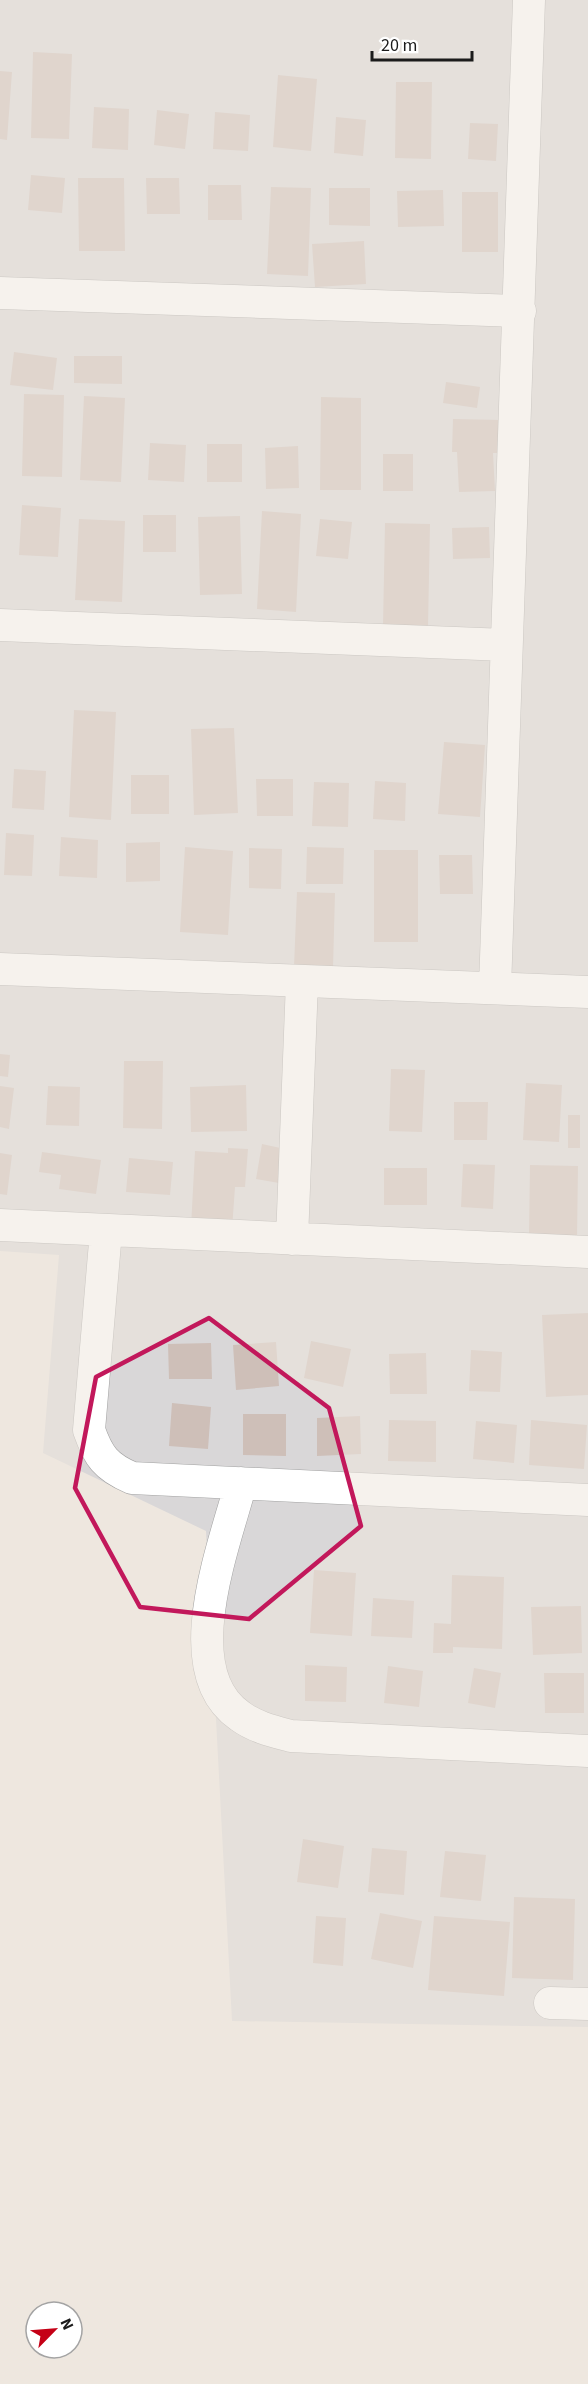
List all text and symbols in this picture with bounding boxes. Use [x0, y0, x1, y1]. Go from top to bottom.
scale bar [372, 24, 472, 62]
text: 20 m [381, 33, 417, 58]
north arrow [24, 2300, 84, 2360]
text: N [54, 2315, 79, 2334]

